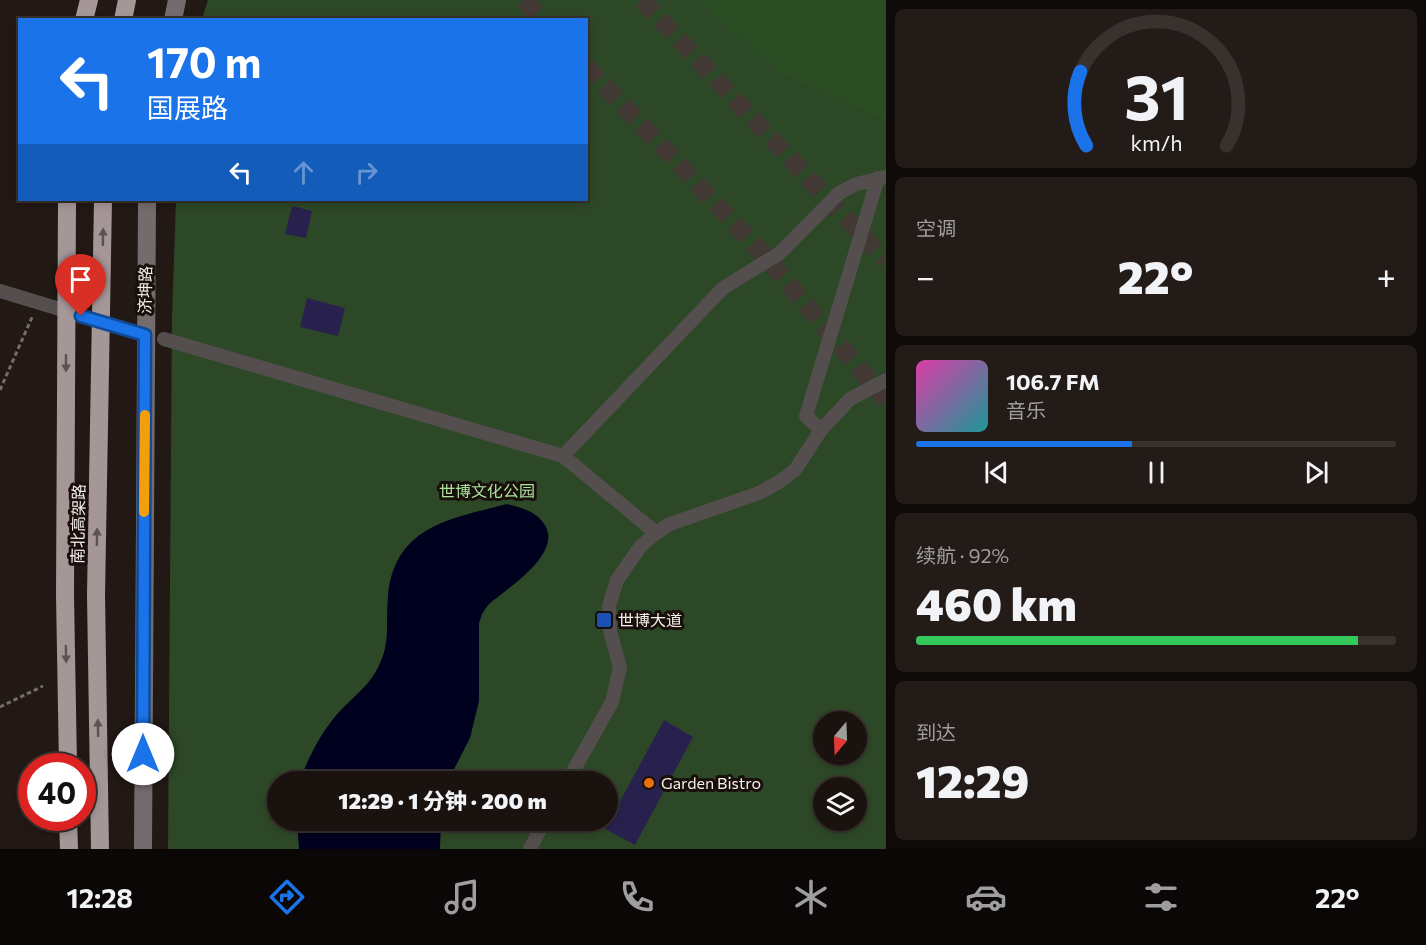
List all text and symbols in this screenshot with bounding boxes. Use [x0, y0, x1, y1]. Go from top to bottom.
text: 170 m [147, 35, 261, 87]
icon: left [48, 42, 126, 120]
text: 31 [1124, 57, 1188, 133]
text: 国展路 [147, 91, 228, 124]
text: km/h [1130, 129, 1182, 155]
icon: left [224, 156, 257, 189]
icon: ahead [287, 156, 320, 189]
icon: right [350, 156, 383, 189]
text: 空调 [916, 216, 956, 240]
one-way arrow [98, 227, 107, 246]
text: 22° [1118, 248, 1194, 303]
pin [55, 254, 106, 316]
text: − [916, 255, 935, 296]
text: + [1377, 255, 1396, 296]
icon: arrive [64, 263, 97, 296]
street label: 济坤路 [135, 266, 154, 314]
one-way arrow [61, 353, 71, 372]
text: 106.7 FM [1006, 368, 1100, 395]
text: 音乐 [1006, 398, 1046, 422]
icon: previous [980, 456, 1013, 489]
icon: pause [1140, 456, 1173, 489]
icon: next [1300, 456, 1333, 489]
park label: 世博文化公园 [439, 481, 535, 500]
street label: 南北高架路 [67, 484, 88, 564]
one-way arrow [92, 527, 102, 546]
text: 续航 · 92% [916, 543, 1009, 567]
text: 460 km [916, 575, 1077, 630]
place label: 世博大道 [618, 610, 682, 629]
marker: 世博大道 [595, 611, 613, 629]
one-way arrow [61, 644, 71, 663]
north arrow [813, 711, 867, 765]
map controls [813, 711, 867, 831]
one-way arrow [93, 718, 103, 737]
text: 到达 [916, 720, 956, 744]
position arrow [111, 722, 175, 786]
text: 12:29 [916, 752, 1029, 807]
speed limit sign: 40 [18, 753, 96, 831]
place label: Garden Bistro [661, 773, 761, 792]
marker: Garden Bistro [642, 776, 656, 790]
button: layers [813, 777, 867, 831]
text: 12:29 · 1 分钟 · 200 m [338, 787, 547, 814]
icon: directions [266, 876, 308, 918]
icon: music [441, 876, 483, 918]
icon: phone [616, 876, 658, 918]
icon: climate [790, 876, 832, 918]
icon: car [965, 876, 1007, 918]
icon: filters [1140, 876, 1182, 918]
text: 12:28 [66, 881, 133, 914]
text: 22° [1315, 881, 1360, 914]

